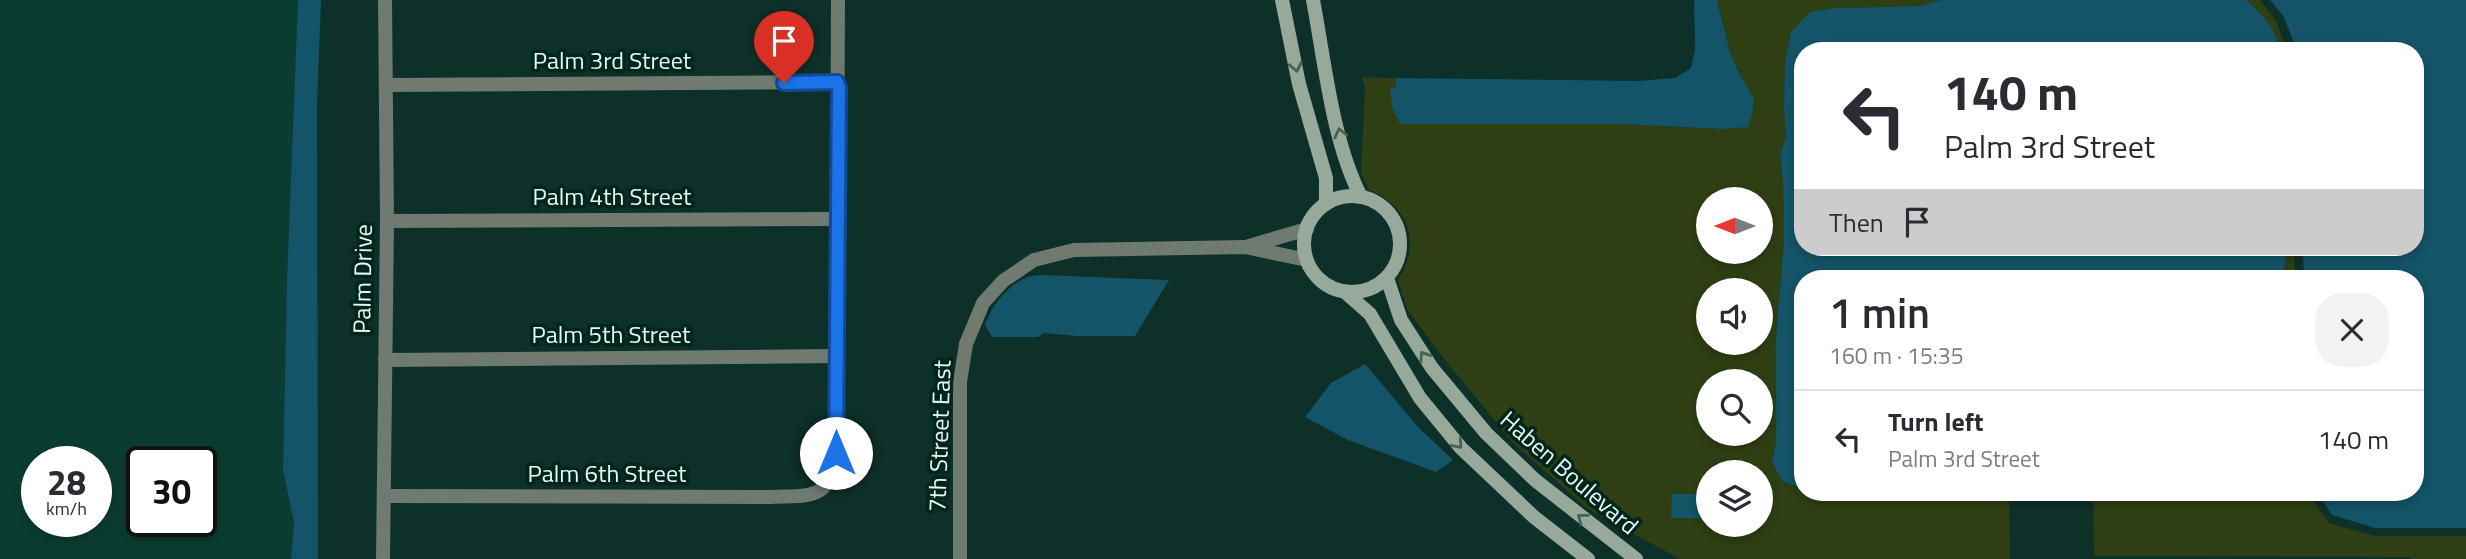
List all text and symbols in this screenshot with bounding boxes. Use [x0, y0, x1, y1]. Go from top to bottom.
pin [754, 11, 814, 83]
icon: arrive [765, 22, 803, 60]
street label: Palm 3rd Street [533, 42, 692, 78]
text: 140 m [1944, 54, 2078, 129]
one-way arrow [1287, 61, 1302, 73]
icon: left [1829, 70, 1920, 161]
text: Palm 3rd Street [1944, 122, 2155, 170]
one-way arrow [1333, 127, 1348, 139]
street label: Palm 4th Street [533, 178, 692, 214]
north arrow [1696, 187, 1773, 264]
map controls [1696, 187, 1773, 537]
text: Then [1829, 203, 1884, 242]
icon: arrive [1898, 203, 1936, 241]
street label: Palm Drive [343, 224, 381, 334]
button: sound [1696, 278, 1773, 355]
text: 1 min [1829, 280, 1930, 344]
button: close [2315, 293, 2389, 367]
street label: Palm 5th Street [532, 316, 691, 352]
text: 160 m · 15:35 [1829, 338, 1964, 373]
one-way arrow [1420, 351, 1432, 364]
street label: 7th Street East [918, 359, 960, 513]
button: search [1696, 369, 1773, 446]
street label: Haben Boulevard [1493, 402, 1647, 543]
text: Turn left [1888, 402, 1983, 441]
position arrow [799, 416, 873, 490]
icon: left [1829, 420, 1867, 458]
text: 140 m [2318, 420, 2389, 459]
one-way arrow [1450, 435, 1462, 448]
text: Palm 3rd Street [1888, 441, 2040, 476]
speed limit sign: 30 [126, 446, 217, 537]
text: 28 [47, 455, 86, 509]
street label: Palm 6th Street [528, 455, 687, 491]
button: layers [1696, 460, 1773, 537]
text: km/h [46, 495, 87, 522]
one-way arrow [1577, 514, 1590, 526]

